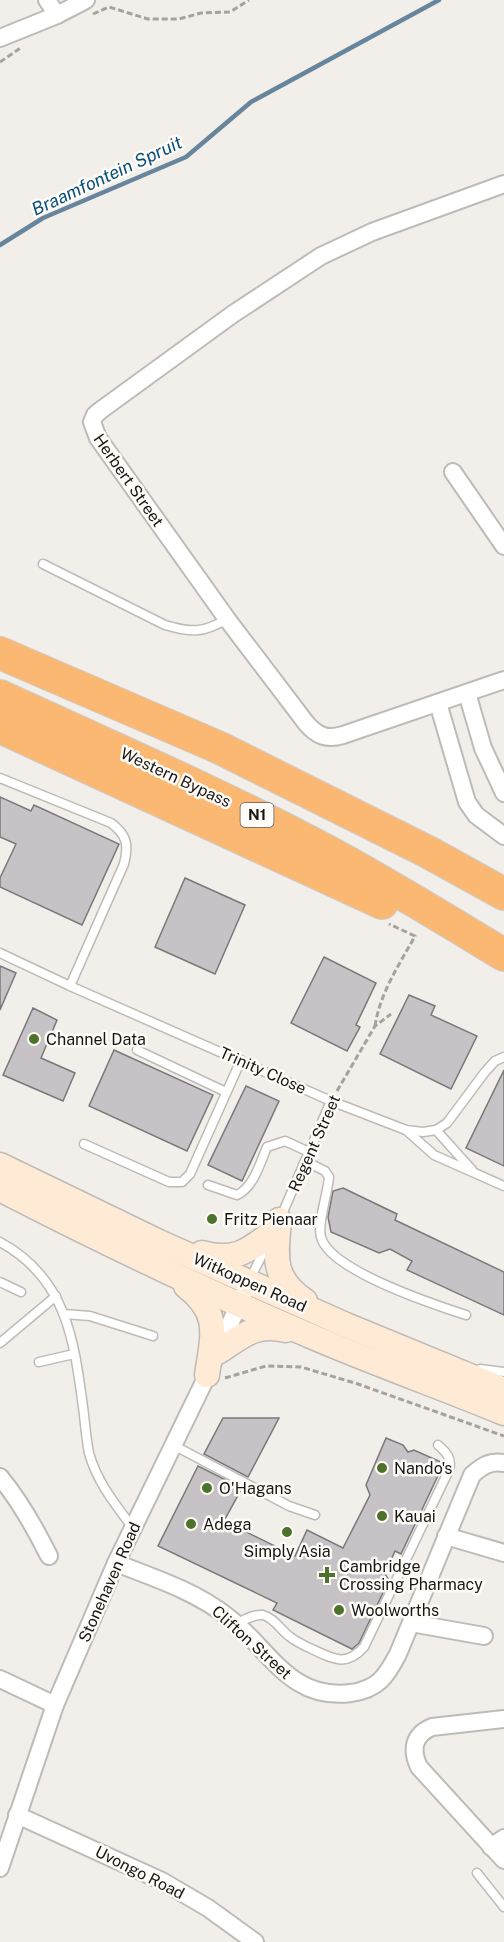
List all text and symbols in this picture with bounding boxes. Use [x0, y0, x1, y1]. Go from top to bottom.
water label: Braamfontein Spruit [28, 131, 186, 220]
street label: Herbert Street [90, 430, 168, 530]
street label: Western Bypass [118, 744, 234, 811]
road number: N1 [240, 803, 274, 827]
place label: Channel Data [46, 1030, 146, 1049]
marker: Channel Data [27, 1032, 41, 1046]
street label: Trinity Close [217, 1043, 309, 1098]
street label: Regent Street [285, 1092, 344, 1195]
place label: Fritz Pienaar [224, 1210, 318, 1229]
marker: Fritz Pienaar [205, 1212, 219, 1226]
street label: Witkoppen Road [190, 1249, 309, 1316]
place label: Nando's [394, 1459, 452, 1478]
marker: Nando's [375, 1461, 389, 1475]
place label: O'Hagans [219, 1479, 292, 1498]
marker: O'Hagans [200, 1481, 214, 1495]
place label: Kauai [394, 1507, 436, 1526]
marker: Kauai [375, 1509, 389, 1523]
place label: Adega [203, 1515, 251, 1534]
marker: Adega [184, 1517, 198, 1531]
street label: Stonehaven Road [74, 1519, 144, 1645]
marker: Simply Asia [280, 1525, 294, 1539]
place label: Simply Asia [243, 1542, 331, 1561]
place label: Cambridge Crossing Pharmacy [339, 1557, 483, 1594]
marker: Cambridge Crossing Pharmacy [320, 1568, 334, 1582]
place label: Woolworths [351, 1601, 439, 1620]
street label: Clifton Street [208, 1602, 295, 1683]
marker: Woolworths [332, 1603, 346, 1617]
street label: Uvongo Road [92, 1842, 188, 1903]

